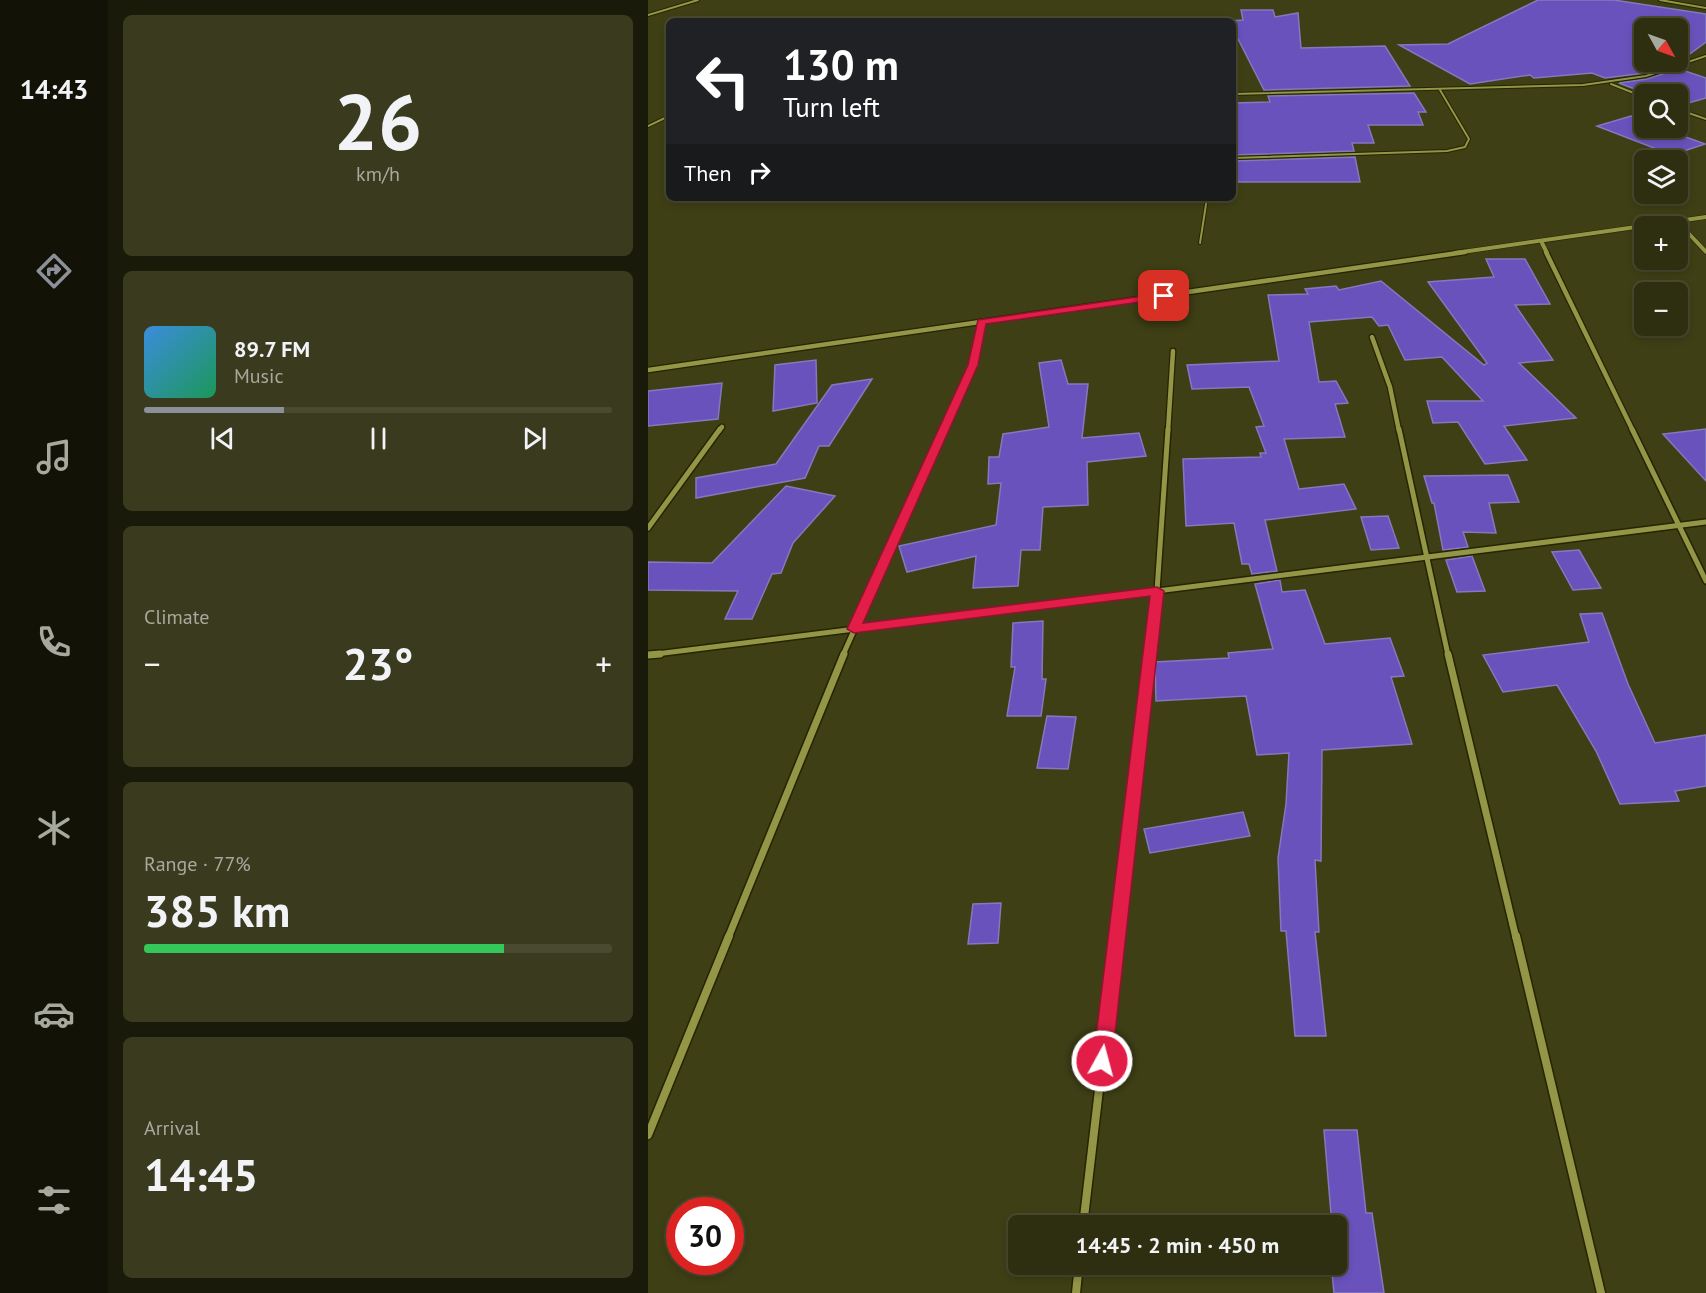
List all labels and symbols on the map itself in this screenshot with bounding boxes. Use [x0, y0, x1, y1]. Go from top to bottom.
north arrow [1634, 18, 1688, 72]
pin [1138, 270, 1189, 321]
position arrow [1070, 1029, 1134, 1093]
speed limit sign: 30 [666, 1197, 744, 1275]

